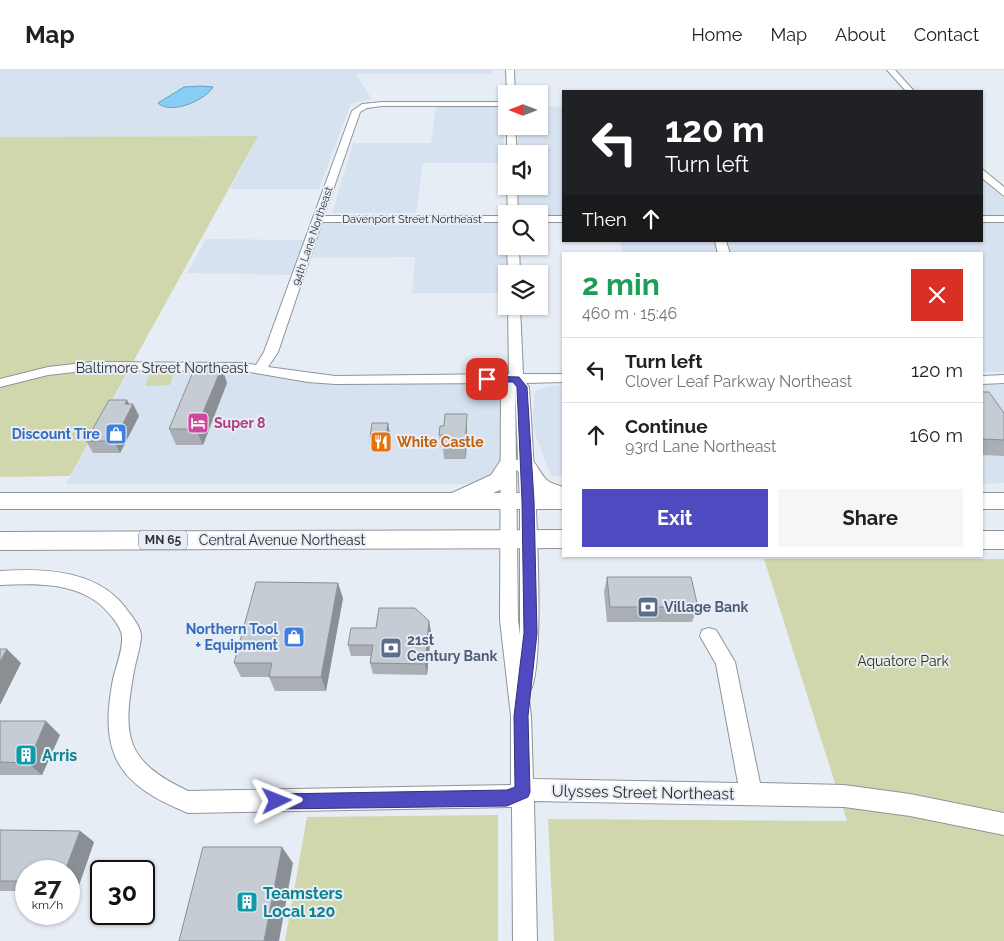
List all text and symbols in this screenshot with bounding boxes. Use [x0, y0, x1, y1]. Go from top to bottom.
text: Map [25, 20, 75, 49]
text: Home [691, 24, 742, 45]
text: Map [770, 24, 807, 45]
text: About [835, 24, 886, 45]
text: Contact [914, 24, 979, 45]
north arrow [498, 85, 548, 135]
map controls [498, 85, 548, 315]
text: 120 m [665, 109, 765, 150]
icon: left [582, 110, 647, 175]
button: sound [498, 145, 548, 195]
text: Turn left [665, 151, 749, 177]
street label: 94th Lane Northeast [289, 185, 336, 287]
button: search [498, 205, 548, 255]
icon: ahead [637, 205, 665, 233]
text: Then [582, 208, 627, 230]
street label: Davenport Street Northeast [342, 213, 482, 226]
button: layers [498, 265, 548, 315]
text: 2 min [582, 267, 660, 302]
button: close [911, 269, 963, 321]
text: 460 m · 15:46 [582, 304, 677, 323]
text: Turn left [625, 350, 702, 372]
icon: left [582, 356, 610, 384]
pin [466, 358, 508, 400]
text: 120 m [911, 359, 963, 381]
street label: Baltimore Street Northeast [76, 360, 249, 376]
icon: arrive [473, 365, 501, 393]
text: Clover Leaf Parkway Northeast [625, 372, 852, 391]
hotel icon: Super 8 [186, 411, 210, 435]
place label: Super 8 [214, 415, 265, 431]
text: Continue [625, 415, 708, 437]
icon: ahead [582, 421, 610, 449]
shop icon: Discount Tire [104, 422, 128, 446]
text: 160 m [909, 424, 963, 446]
place label: Discount Tire [12, 426, 101, 442]
restaurant icon: White Castle [369, 430, 393, 454]
place label: White Castle [397, 434, 484, 450]
text: 93rd Lane Northeast [625, 437, 776, 456]
button: Exit [582, 489, 768, 547]
button: Share [778, 489, 963, 547]
road number: MN 65 [139, 530, 187, 550]
street label: Central Avenue Northeast [199, 532, 366, 548]
bank icon: Village Bank [636, 595, 660, 619]
place label: Village Bank [664, 599, 749, 615]
place label: Northern Tool + Equipment [186, 621, 279, 653]
shop icon: Northern Tool + Equipment [282, 625, 306, 649]
place label: 21st Century Bank [407, 632, 498, 664]
bank icon: 21st Century Bank [379, 636, 403, 660]
park label: Aquatore Park [857, 653, 949, 669]
building icon: Arris [14, 743, 38, 767]
place label: Arris [42, 746, 77, 765]
position arrow [250, 774, 302, 826]
street label: Ulysses Street Northeast [551, 781, 735, 804]
speed limit sign: 30 [90, 860, 155, 925]
text: 27 [33, 871, 62, 901]
place label: Teamsters Local 120 [263, 884, 343, 921]
building icon: Teamsters Local 120 [235, 890, 259, 914]
text: km/h [32, 898, 63, 912]

